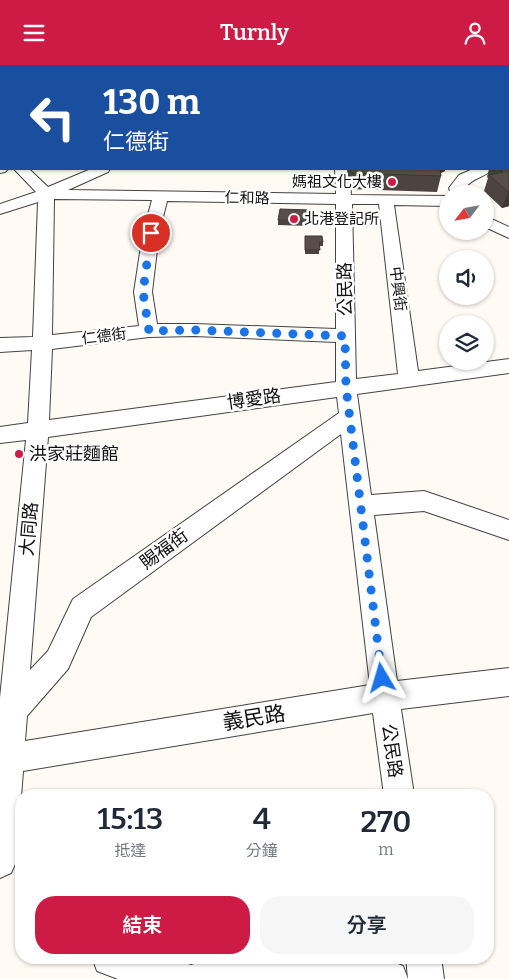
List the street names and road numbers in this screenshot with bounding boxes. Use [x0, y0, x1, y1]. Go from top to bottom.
street label: 仁和路 [224, 189, 270, 207]
street label: 公民路 [334, 262, 356, 316]
street label: 中興街 [386, 266, 410, 312]
street label: 仁德街 [81, 324, 127, 348]
street label: 博愛路 [226, 384, 282, 414]
street label: 大同路 [16, 501, 42, 557]
street label: 賜福街 [136, 524, 192, 574]
street label: 義民路 [221, 700, 287, 736]
street label: 公民路 [377, 723, 407, 779]

